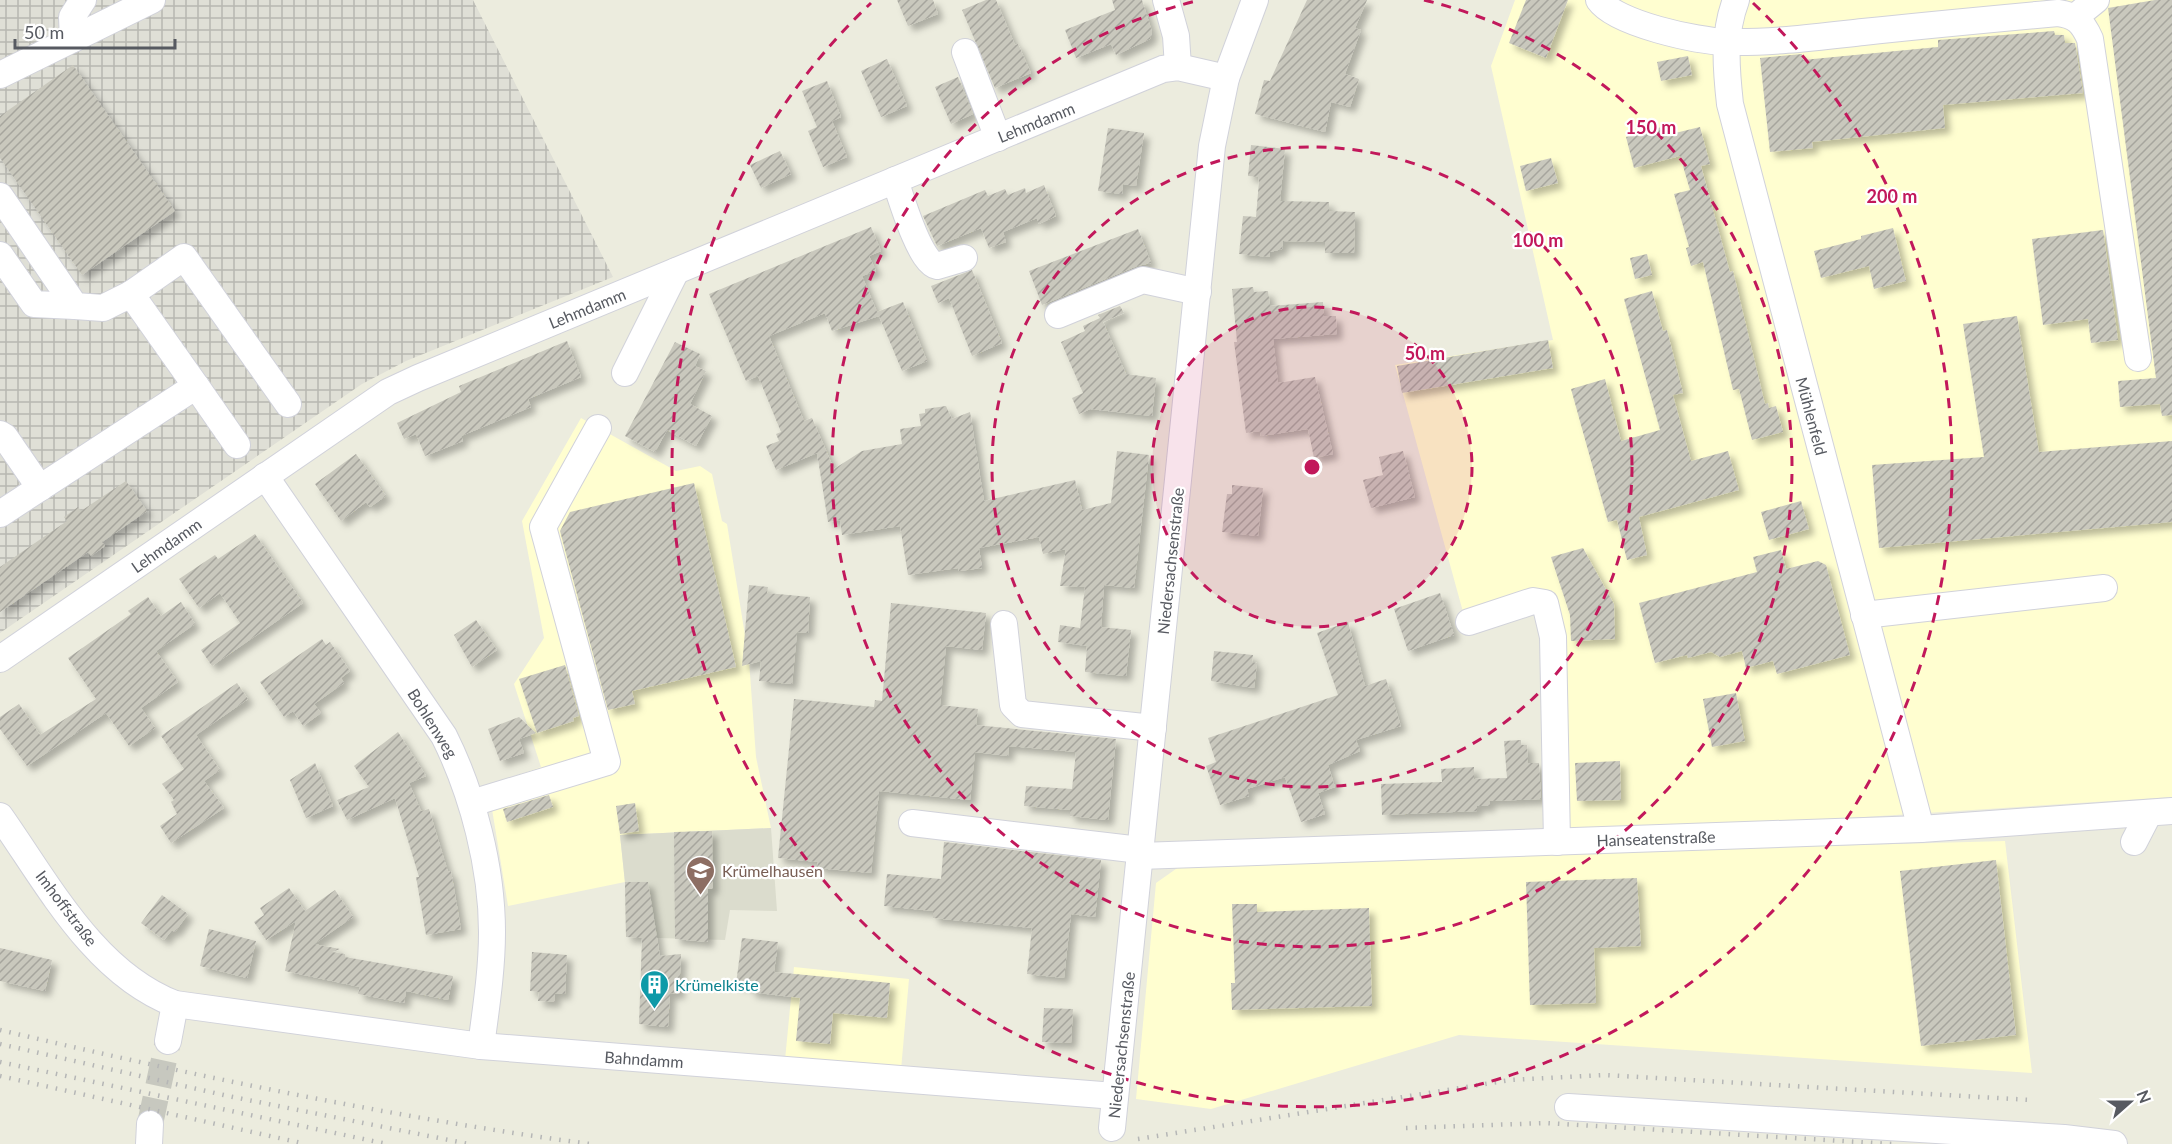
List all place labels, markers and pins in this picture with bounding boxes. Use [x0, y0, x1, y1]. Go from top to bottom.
centre of rings [1302, 457, 1322, 477]
school or university icon: Krümelhausen [685, 854, 717, 896]
place label: Krümelhausen [722, 861, 823, 880]
building icon: Krümelkiste [638, 968, 670, 1010]
place label: Krümelkiste [675, 975, 759, 994]

